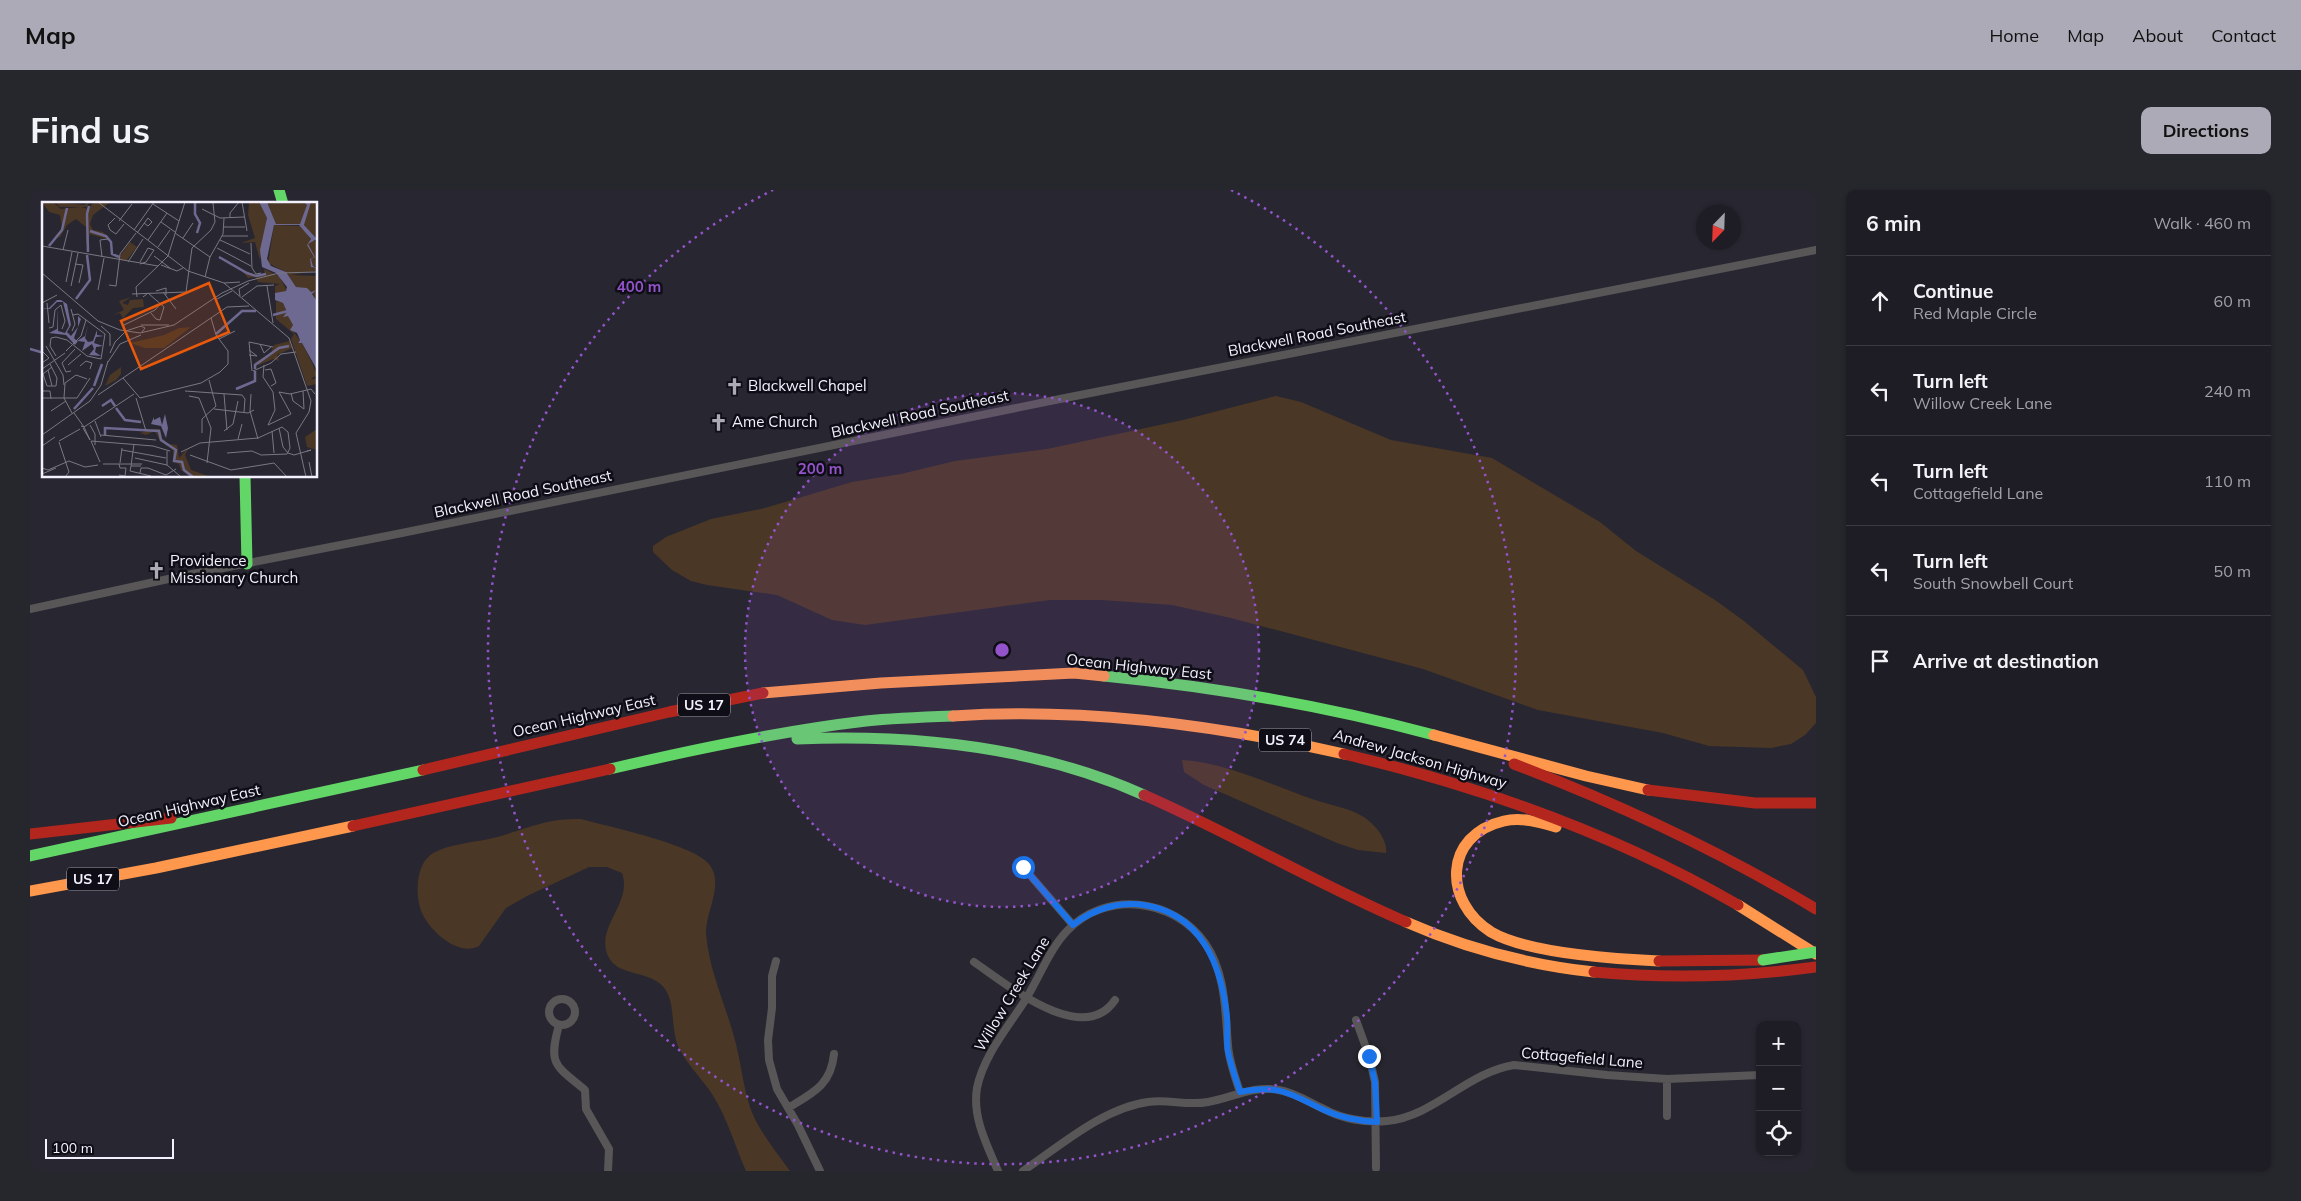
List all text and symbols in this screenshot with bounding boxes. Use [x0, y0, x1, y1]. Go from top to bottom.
text: Map [25, 20, 76, 50]
text: Home [1989, 24, 2039, 47]
text: Map [2067, 24, 2104, 47]
text: About [2132, 24, 2183, 47]
text: Contact [2211, 24, 2276, 47]
button: Directions [2141, 107, 2271, 154]
text: Find us [30, 108, 150, 152]
inset map [42, 202, 318, 478]
north arrow [1696, 205, 1741, 250]
text: 6 min [1866, 210, 1921, 236]
text: Walk · 460 m [2153, 213, 2251, 233]
text: 400 m [617, 277, 661, 296]
text: Continue [1913, 279, 1993, 303]
icon: ahead [1866, 287, 1894, 315]
text: 60 m [2214, 291, 2251, 311]
text: Red Maple Circle [1913, 303, 2037, 323]
street label: Blackwell Road Southeast [1226, 307, 1408, 360]
text: Turn left [1913, 369, 1988, 393]
church icon: Blackwell Chapel [724, 376, 744, 396]
place label: Blackwell Chapel [748, 376, 867, 395]
icon: left [1866, 377, 1894, 405]
text: 240 m [2204, 381, 2251, 401]
street label: Blackwell Road Southeast [829, 385, 1010, 442]
text: Willow Creek Lane [1913, 393, 2052, 413]
church icon: Ame Church [708, 412, 728, 432]
place label: Ame Church [732, 412, 818, 431]
text: 200 m [798, 459, 842, 478]
text: Turn left [1913, 459, 1988, 483]
street label: Blackwell Road Southeast [432, 465, 613, 522]
icon: left [1866, 467, 1894, 495]
text: 110 m [2204, 471, 2251, 491]
text: Cottagefield Lane [1913, 483, 2043, 503]
text: Turn left [1913, 549, 1988, 573]
place label: Providence Missionary Church [170, 551, 298, 587]
icon: left [1866, 557, 1894, 585]
church icon: Providence Missionary Church [146, 560, 166, 580]
text: 50 m [2214, 561, 2251, 581]
text: South Snowbell Court [1913, 573, 2073, 593]
centre of rings [993, 641, 1011, 659]
icon: arrive [1866, 647, 1894, 675]
street label: Ocean Highway East [1066, 649, 1212, 684]
text: Arrive at destination [1913, 649, 2099, 673]
street label: Ocean Highway East [511, 690, 657, 741]
road number: US 17 [678, 694, 730, 716]
street label: Andrew Jackson Highway [1331, 725, 1509, 792]
road number: US 74 [1259, 728, 1311, 752]
street label: Ocean Highway East [116, 780, 262, 831]
route start [1012, 856, 1035, 879]
road number: US 17 [67, 868, 119, 891]
street label: Willow Creek Lane [970, 933, 1053, 1055]
map controls [1756, 1021, 1801, 1156]
button: + [1756, 1021, 1801, 1066]
street label: Cottagefield Lane [1520, 1043, 1644, 1072]
route end [1358, 1045, 1381, 1068]
button: − [1756, 1066, 1801, 1111]
button: locate [1756, 1111, 1801, 1156]
scale bar [45, 1136, 174, 1159]
text: 100 m [52, 1139, 93, 1157]

